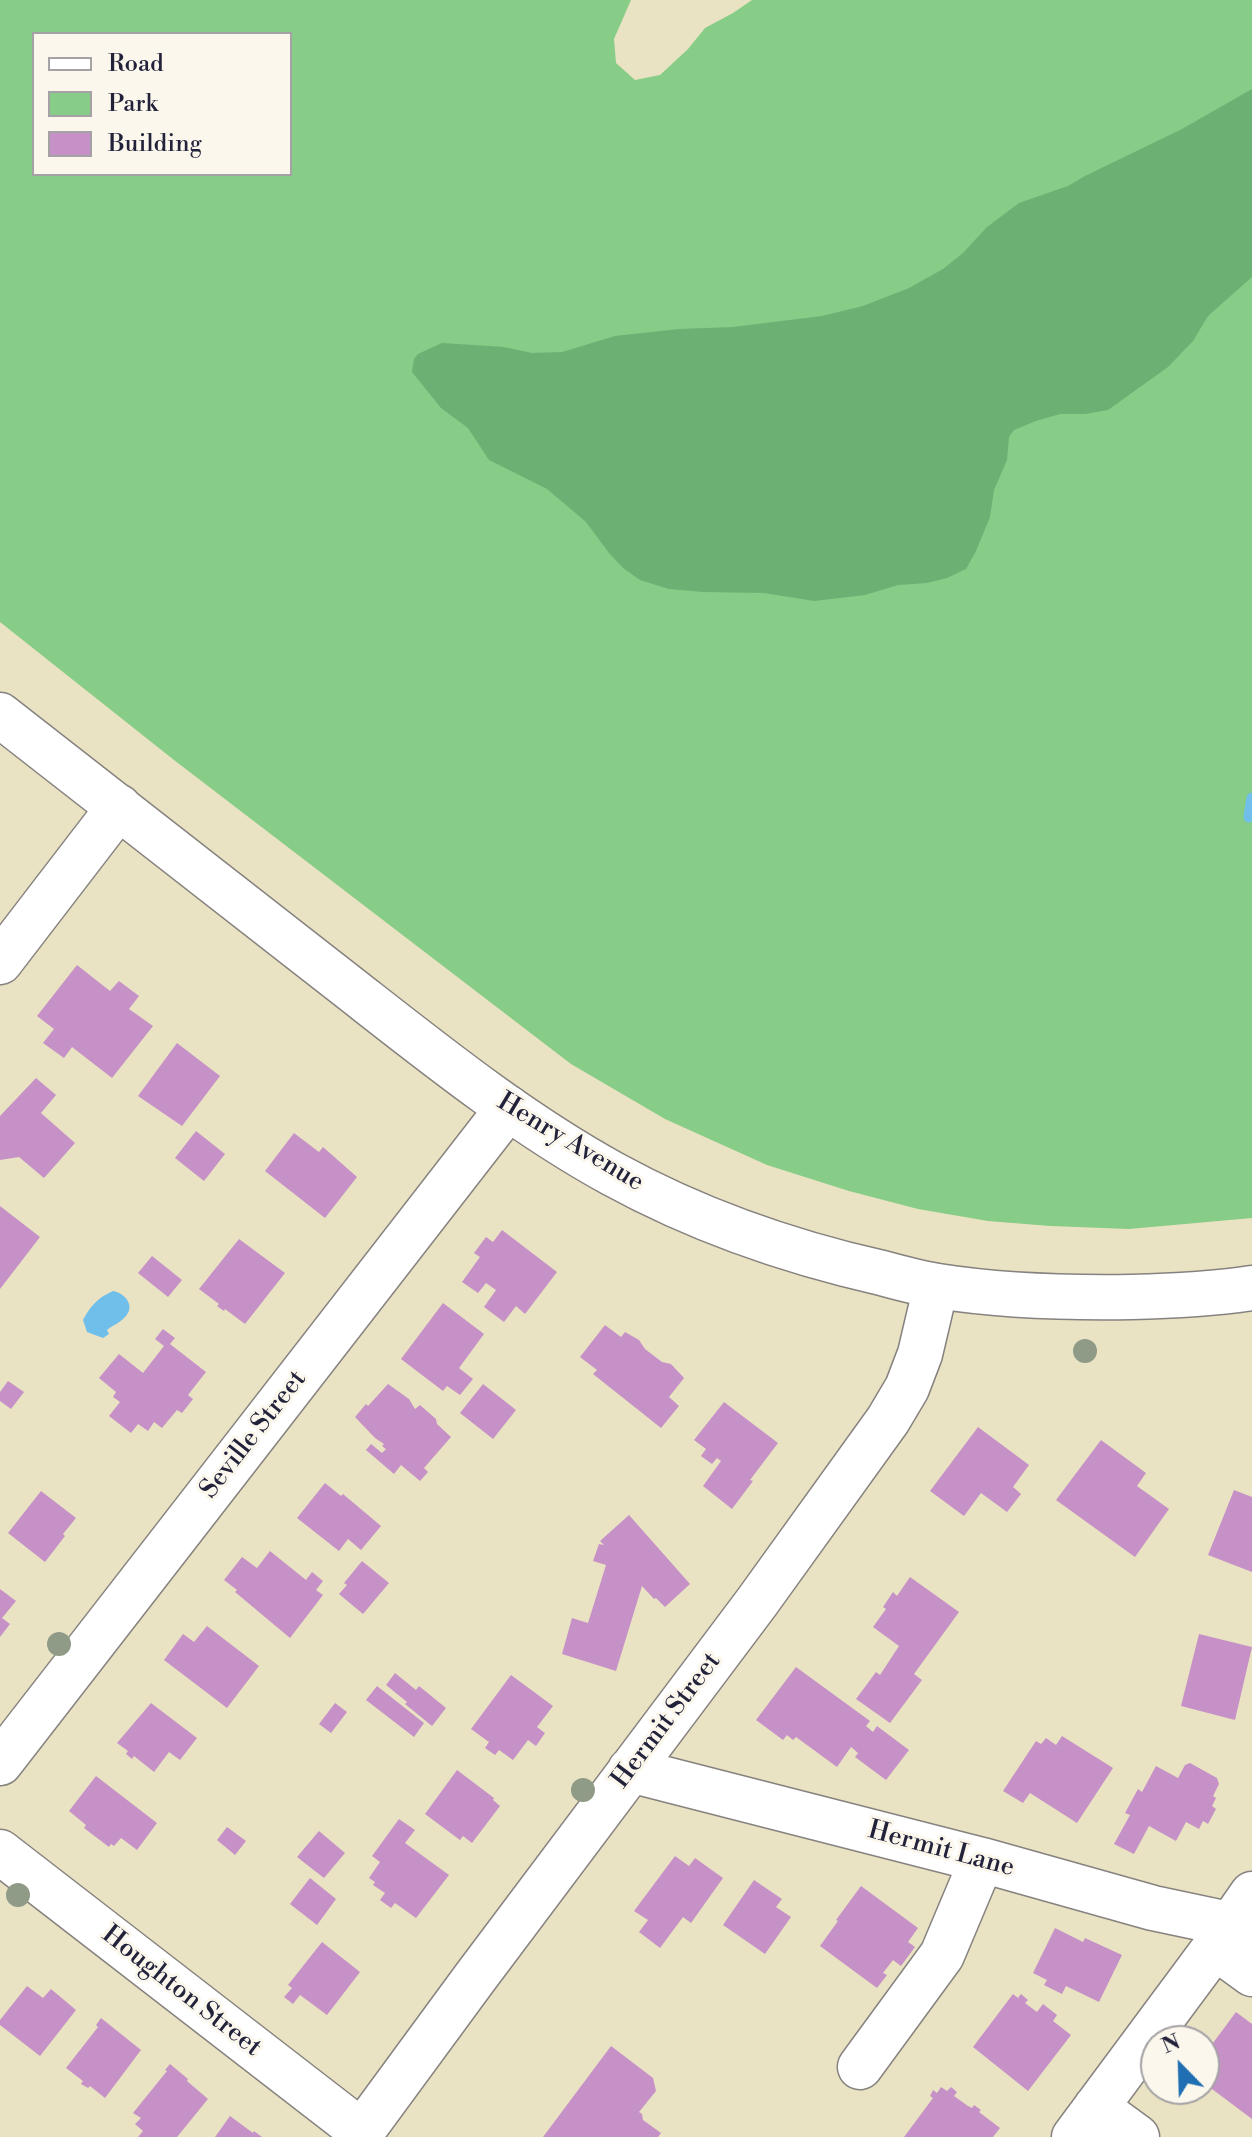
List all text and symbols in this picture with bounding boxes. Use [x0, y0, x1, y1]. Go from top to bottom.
legend [32, 32, 292, 176]
text: Road [108, 49, 164, 79]
text: Park [108, 89, 158, 119]
text: Building [108, 129, 202, 159]
street label: Henry Avenue [491, 1087, 649, 1199]
street label: Seville Street [194, 1365, 314, 1505]
street label: Hermit Street [606, 1647, 728, 1795]
street label: Hermit Lane [864, 1815, 1018, 1885]
street label: Houghton Street [95, 1920, 267, 2064]
north arrow [1140, 2025, 1220, 2105]
text: N [1158, 2028, 1184, 2060]

